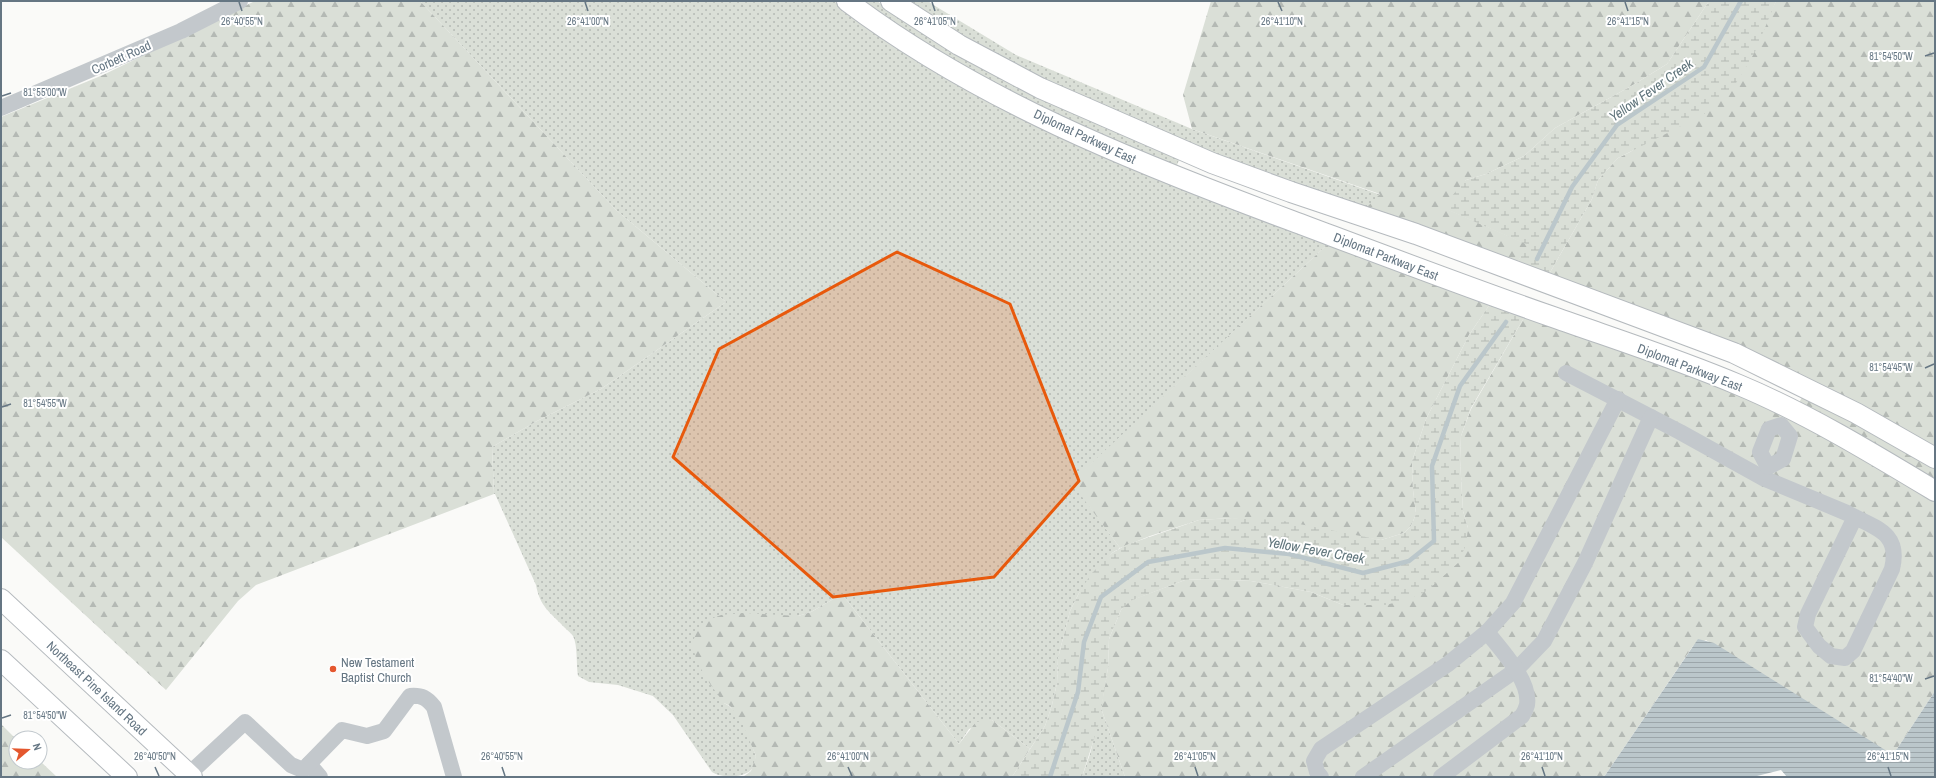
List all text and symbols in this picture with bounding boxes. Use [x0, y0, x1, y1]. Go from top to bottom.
text: 26°40'55"N [221, 15, 263, 28]
text: 26°41'00"N [567, 15, 609, 28]
text: 26°41'05"N [914, 15, 956, 28]
text: 26°41'10"N [1261, 15, 1303, 28]
text: 26°41'15"N [1607, 15, 1649, 28]
street label: Corbett Road [89, 37, 154, 78]
text: 81°54'50"W [1869, 50, 1913, 63]
water label: Yellow Fever Creek [1606, 54, 1698, 126]
text: 81°55'00"W [23, 86, 67, 99]
street label: Diplomat Parkway East [1031, 105, 1139, 168]
street label: Diplomat Parkway East [1331, 229, 1441, 284]
street label: Diplomat Parkway East [1635, 340, 1745, 395]
text: 81°54'45"W [1869, 361, 1913, 374]
text: 81°54'55"W [23, 397, 67, 410]
water label: Yellow Fever Creek [1266, 533, 1367, 568]
street label: Northeast Pine Island Road [43, 637, 150, 739]
place label: New Testament Baptist Church [341, 654, 414, 686]
marker: New Testament Baptist Church [328, 664, 338, 674]
text: 81°54'40"W [1869, 672, 1913, 685]
text: 81°54'50"W [23, 709, 67, 722]
north arrow [8, 730, 48, 770]
text: N [30, 741, 45, 752]
text: 26°40'50"N [134, 750, 176, 763]
text: 26°40'55"N [481, 750, 523, 763]
text: 26°41'00"N [827, 750, 869, 763]
text: 26°41'05"N [1174, 750, 1216, 763]
text: 26°41'10"N [1521, 750, 1563, 763]
text: 26°41'15"N [1867, 750, 1909, 763]

